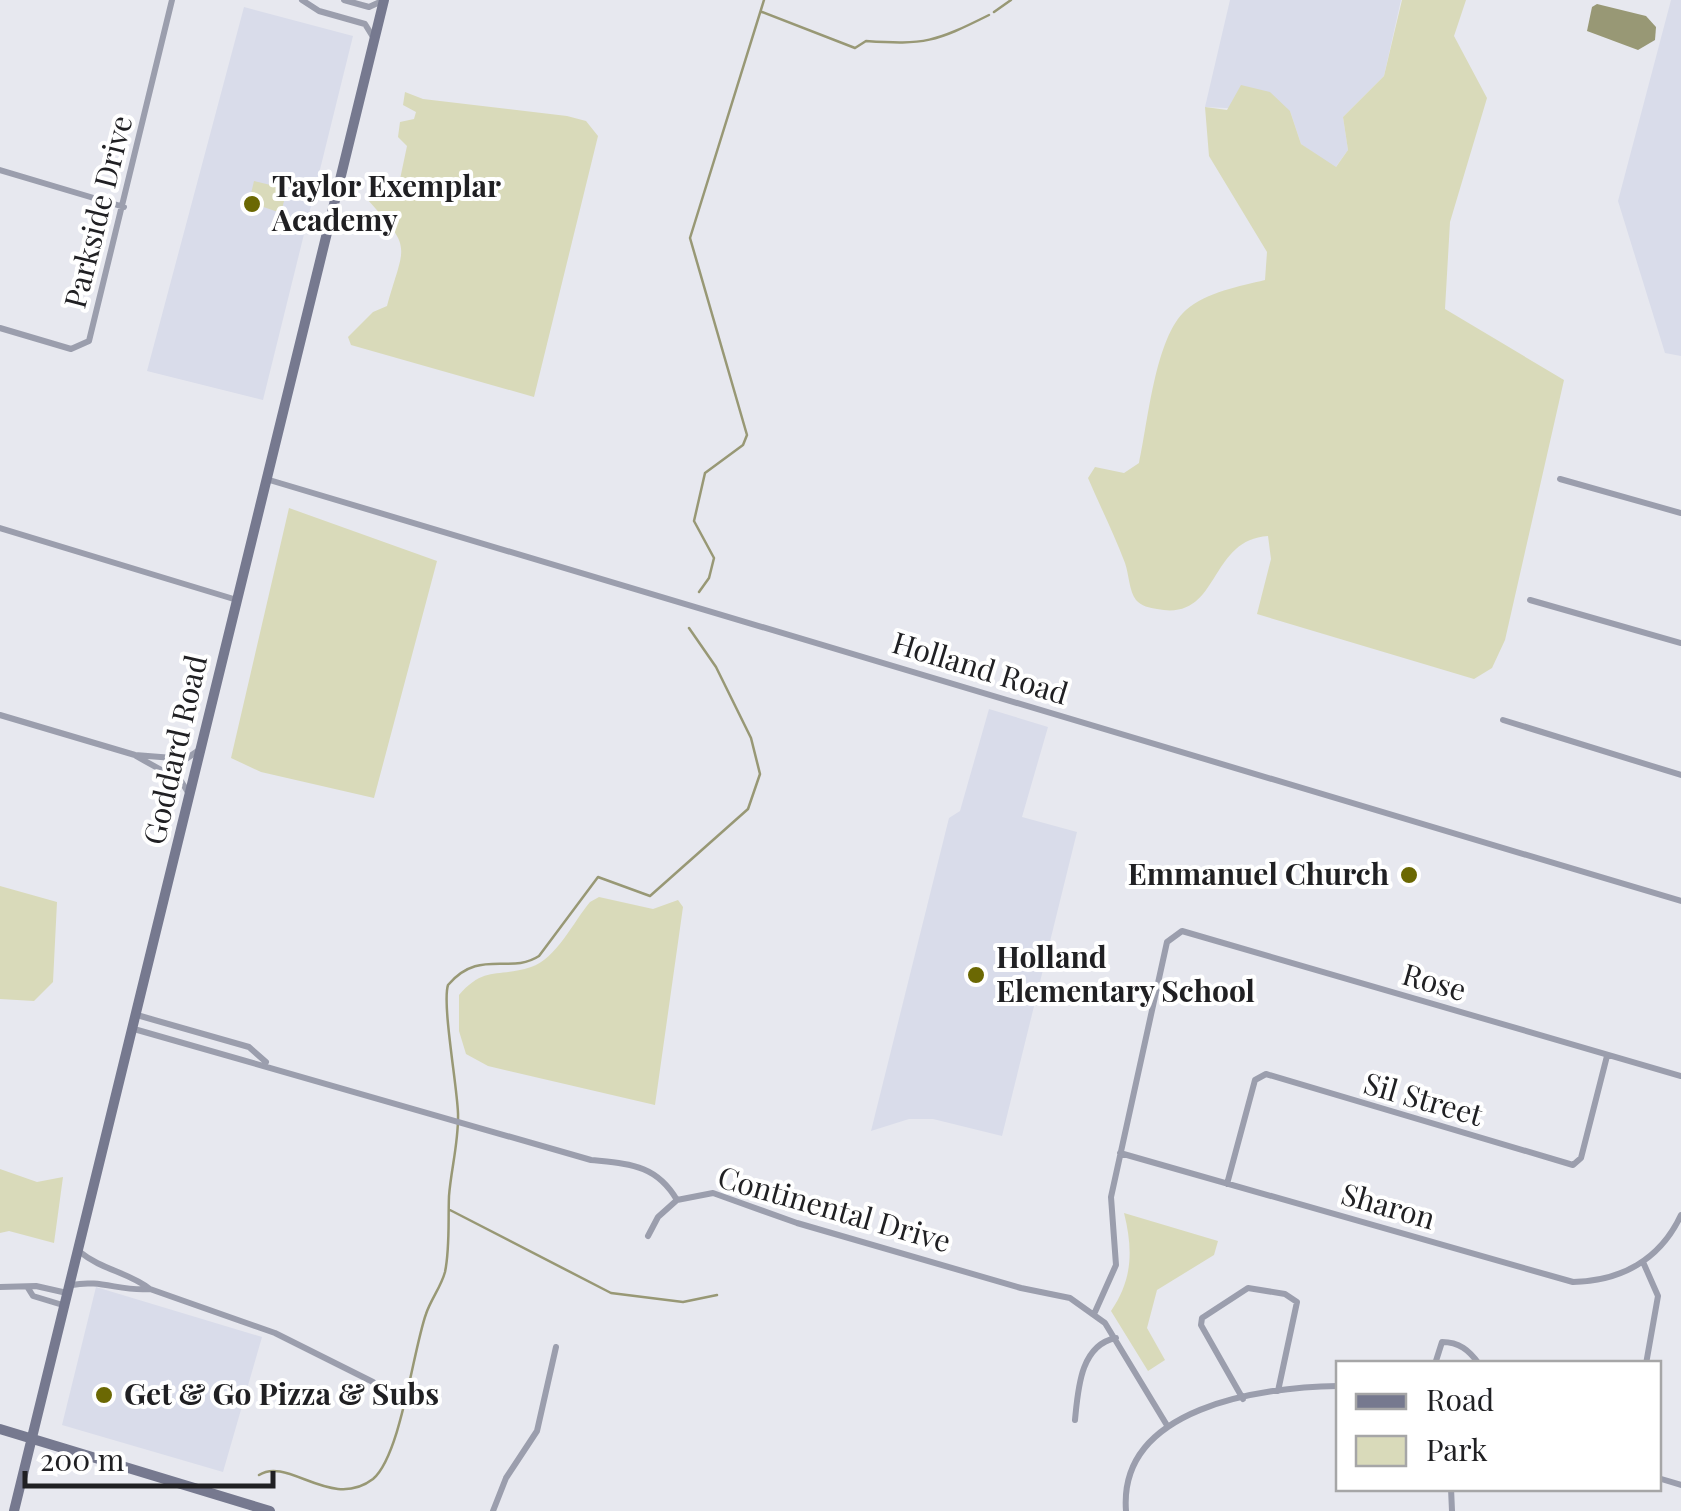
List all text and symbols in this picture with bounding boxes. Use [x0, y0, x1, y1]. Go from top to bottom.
street label: Parkside Drive [54, 111, 140, 312]
place label: Taylor Exemplar Academy [271, 165, 501, 239]
marker: Taylor Exemplar Academy [241, 193, 263, 215]
street label: Holland Road [888, 621, 1073, 713]
street label: Goddard Road [133, 651, 215, 848]
place label: Emmanuel Church [1128, 853, 1389, 893]
marker: Emmanuel Church [1398, 864, 1420, 886]
place label: Holland Elementary School [996, 936, 1255, 1010]
street label: Rose [1398, 953, 1471, 1009]
marker: Holland Elementary School [965, 964, 987, 986]
street label: Sil Street [1360, 1062, 1488, 1134]
street label: Continental Drive [713, 1156, 956, 1260]
street label: Sharon [1337, 1173, 1440, 1238]
legend [1336, 1361, 1661, 1491]
place label: Get & Go Pizza & Subs [124, 1373, 439, 1413]
text: Road [1426, 1379, 1494, 1419]
marker: Get & Go Pizza & Subs [93, 1384, 115, 1406]
scale bar [25, 1426, 272, 1488]
text: Park [1426, 1429, 1488, 1469]
text: 200 m [40, 1439, 125, 1479]

